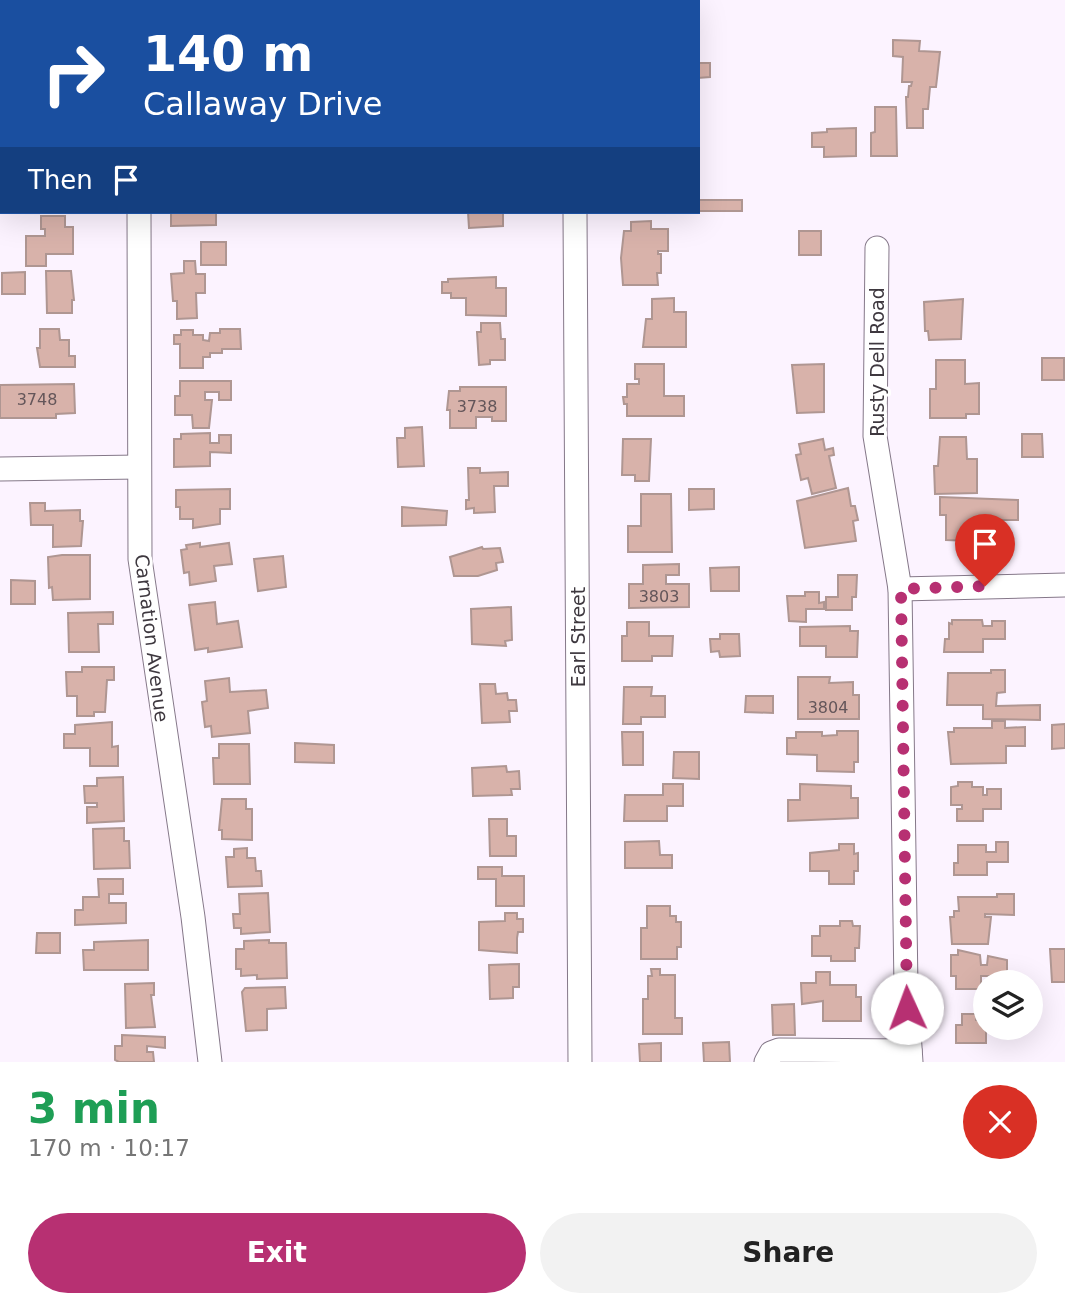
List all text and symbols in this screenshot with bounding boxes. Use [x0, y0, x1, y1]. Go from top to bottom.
text: 140 m [143, 26, 313, 83]
icon: right [28, 28, 119, 119]
text: Callaway Drive [143, 85, 383, 123]
icon: arrive [107, 161, 145, 199]
text: Then [28, 165, 93, 195]
street label: Rusty Dell Road [866, 287, 888, 437]
house number: 3748 [17, 390, 57, 409]
house number: 3738 [457, 397, 497, 416]
pin [955, 514, 1015, 586]
icon: arrive [966, 525, 1004, 563]
street label: Carnation Avenue [131, 553, 173, 723]
street label: Earl Street [567, 587, 589, 687]
house number: 3803 [639, 587, 679, 606]
house number: 3804 [808, 698, 848, 717]
map controls [973, 970, 1043, 1040]
button: layers [973, 970, 1043, 1040]
position arrow [870, 971, 944, 1045]
text: 3 min [28, 1084, 160, 1133]
button: close [963, 1085, 1037, 1159]
text: 170 m · 10:17 [28, 1135, 190, 1161]
button: Exit [28, 1213, 526, 1293]
button: Share [540, 1213, 1037, 1293]

